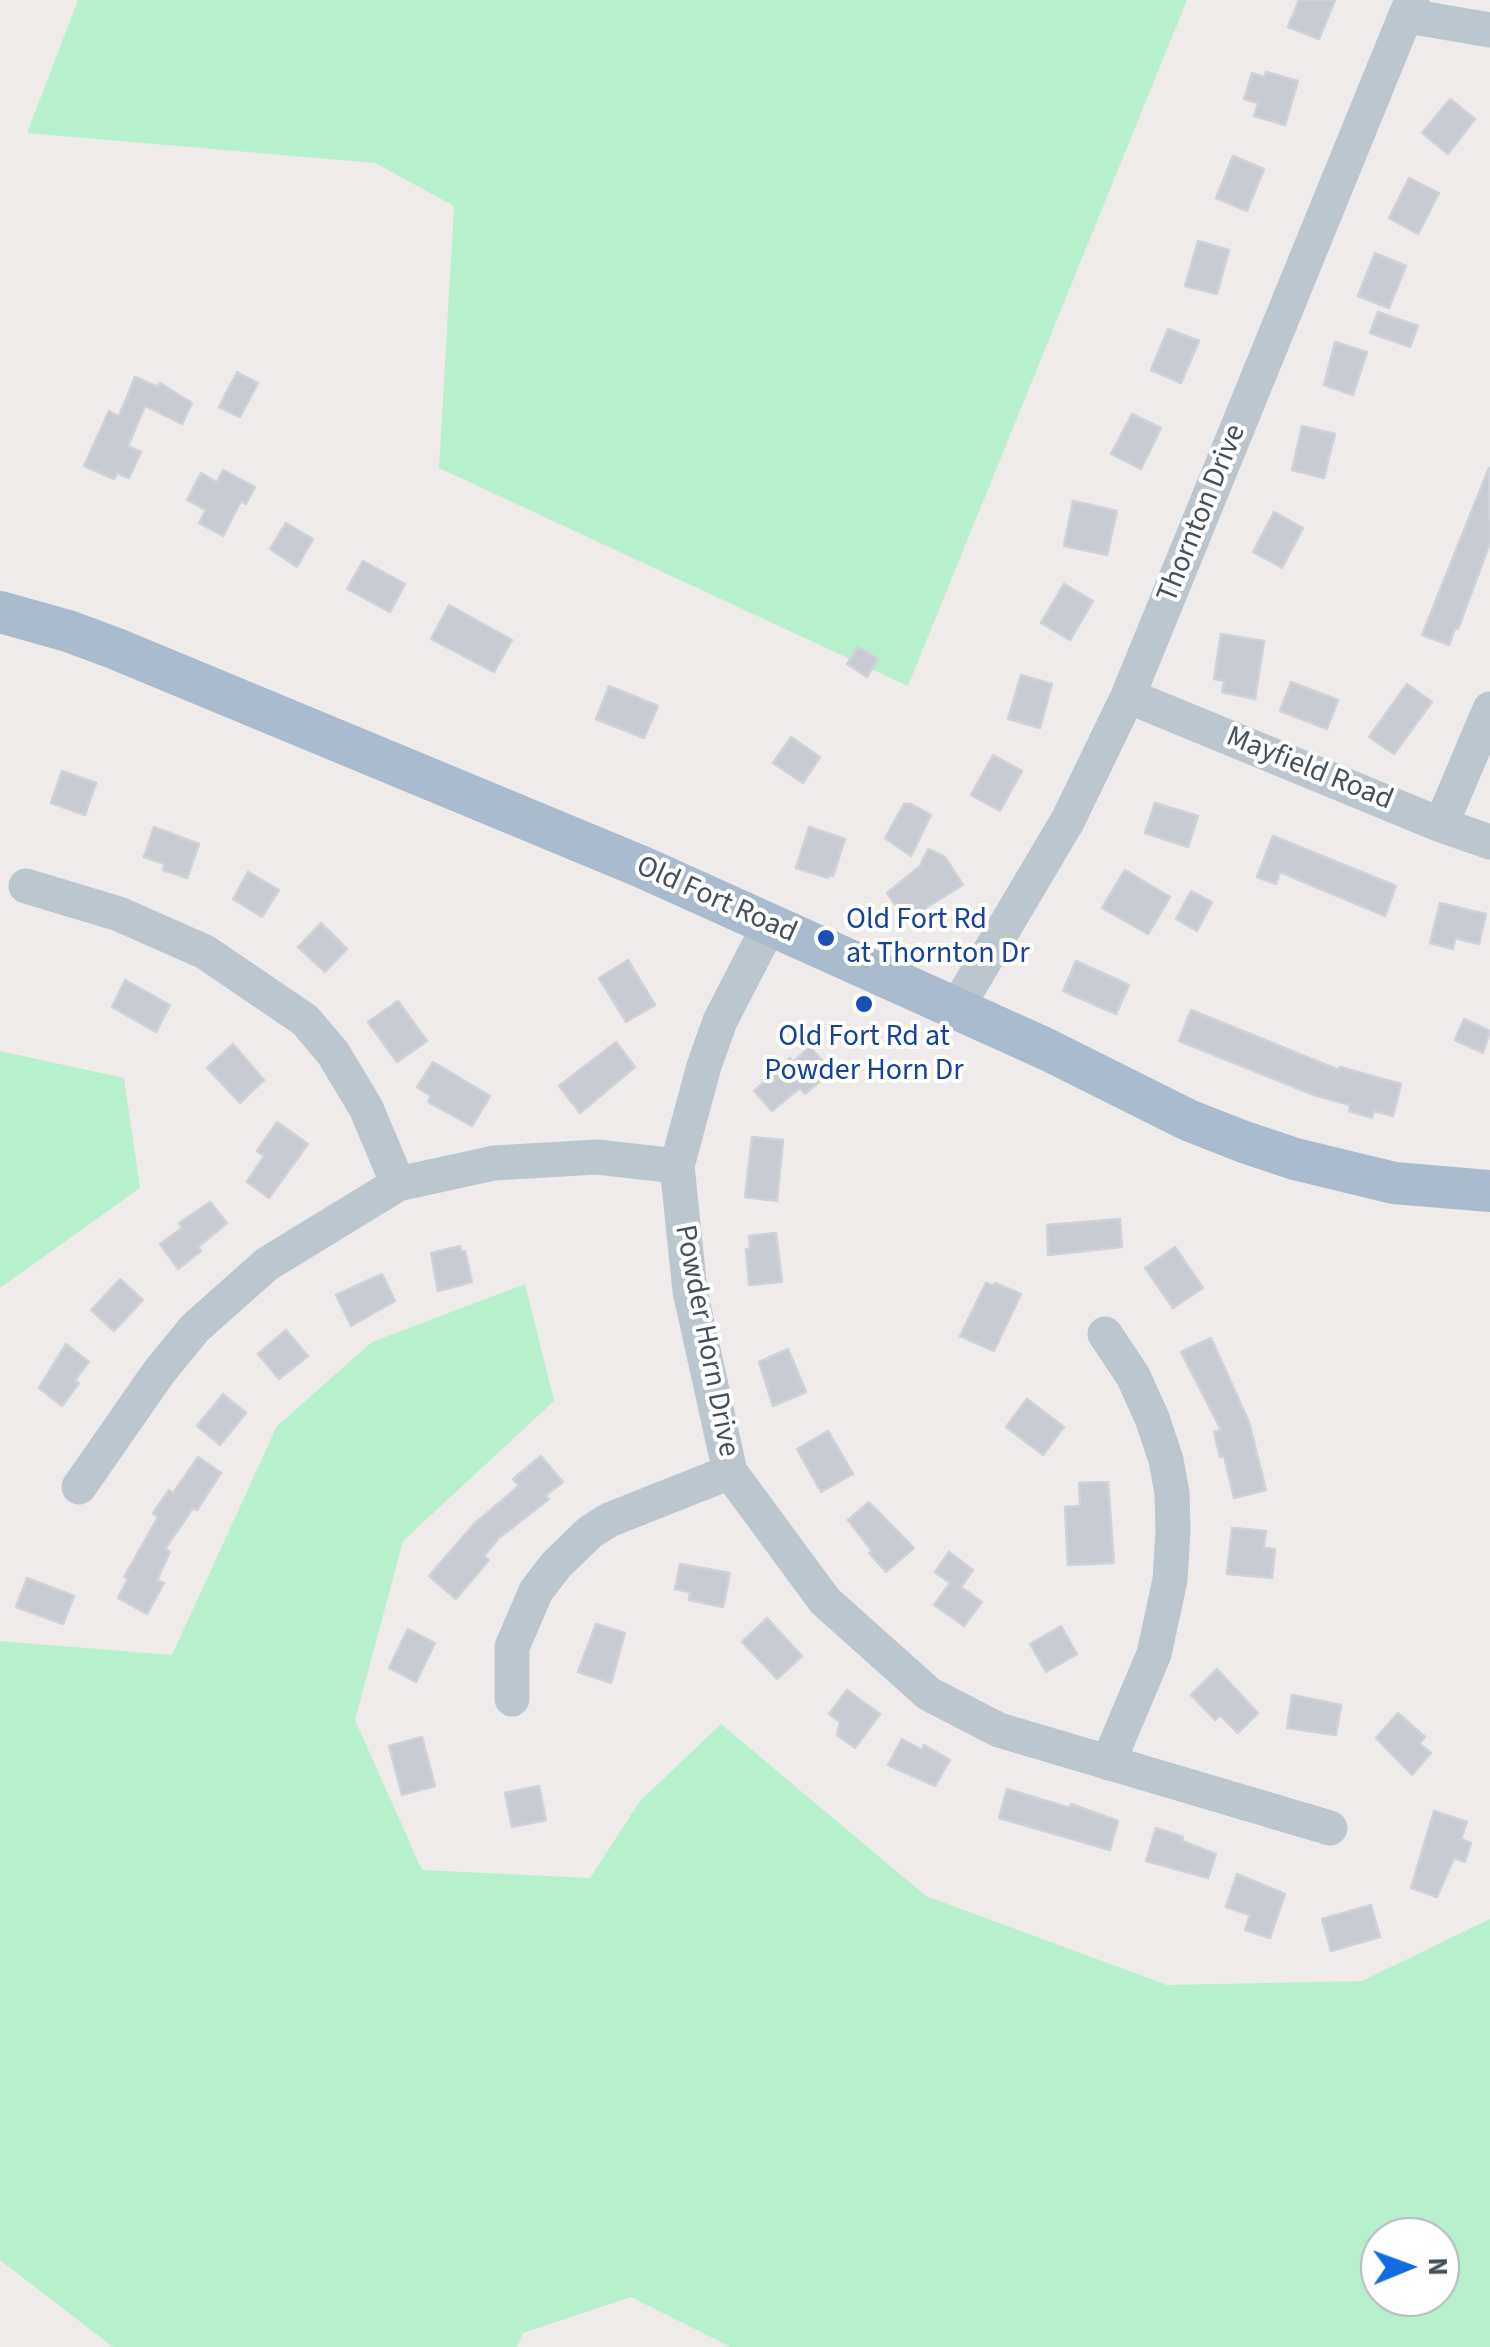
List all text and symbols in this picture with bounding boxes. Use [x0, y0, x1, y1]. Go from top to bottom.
street label: Thornton Drive [1151, 420, 1255, 608]
street label: Mayfield Road [1220, 720, 1398, 820]
street label: Old Fort Road [630, 850, 802, 952]
place label: Old Fort Rd at Thornton Dr [846, 903, 1030, 974]
marker: Old Fort Rd at Thornton Dr [815, 927, 837, 949]
marker: Old Fort Rd at Powder Horn Dr [853, 993, 875, 1015]
place label: Old Fort Rd at Powder Horn Dr [764, 1020, 964, 1090]
street label: Powder Horn Drive [665, 1222, 745, 1460]
north arrow [1360, 2217, 1460, 2317]
text: N [1418, 2257, 1458, 2276]

